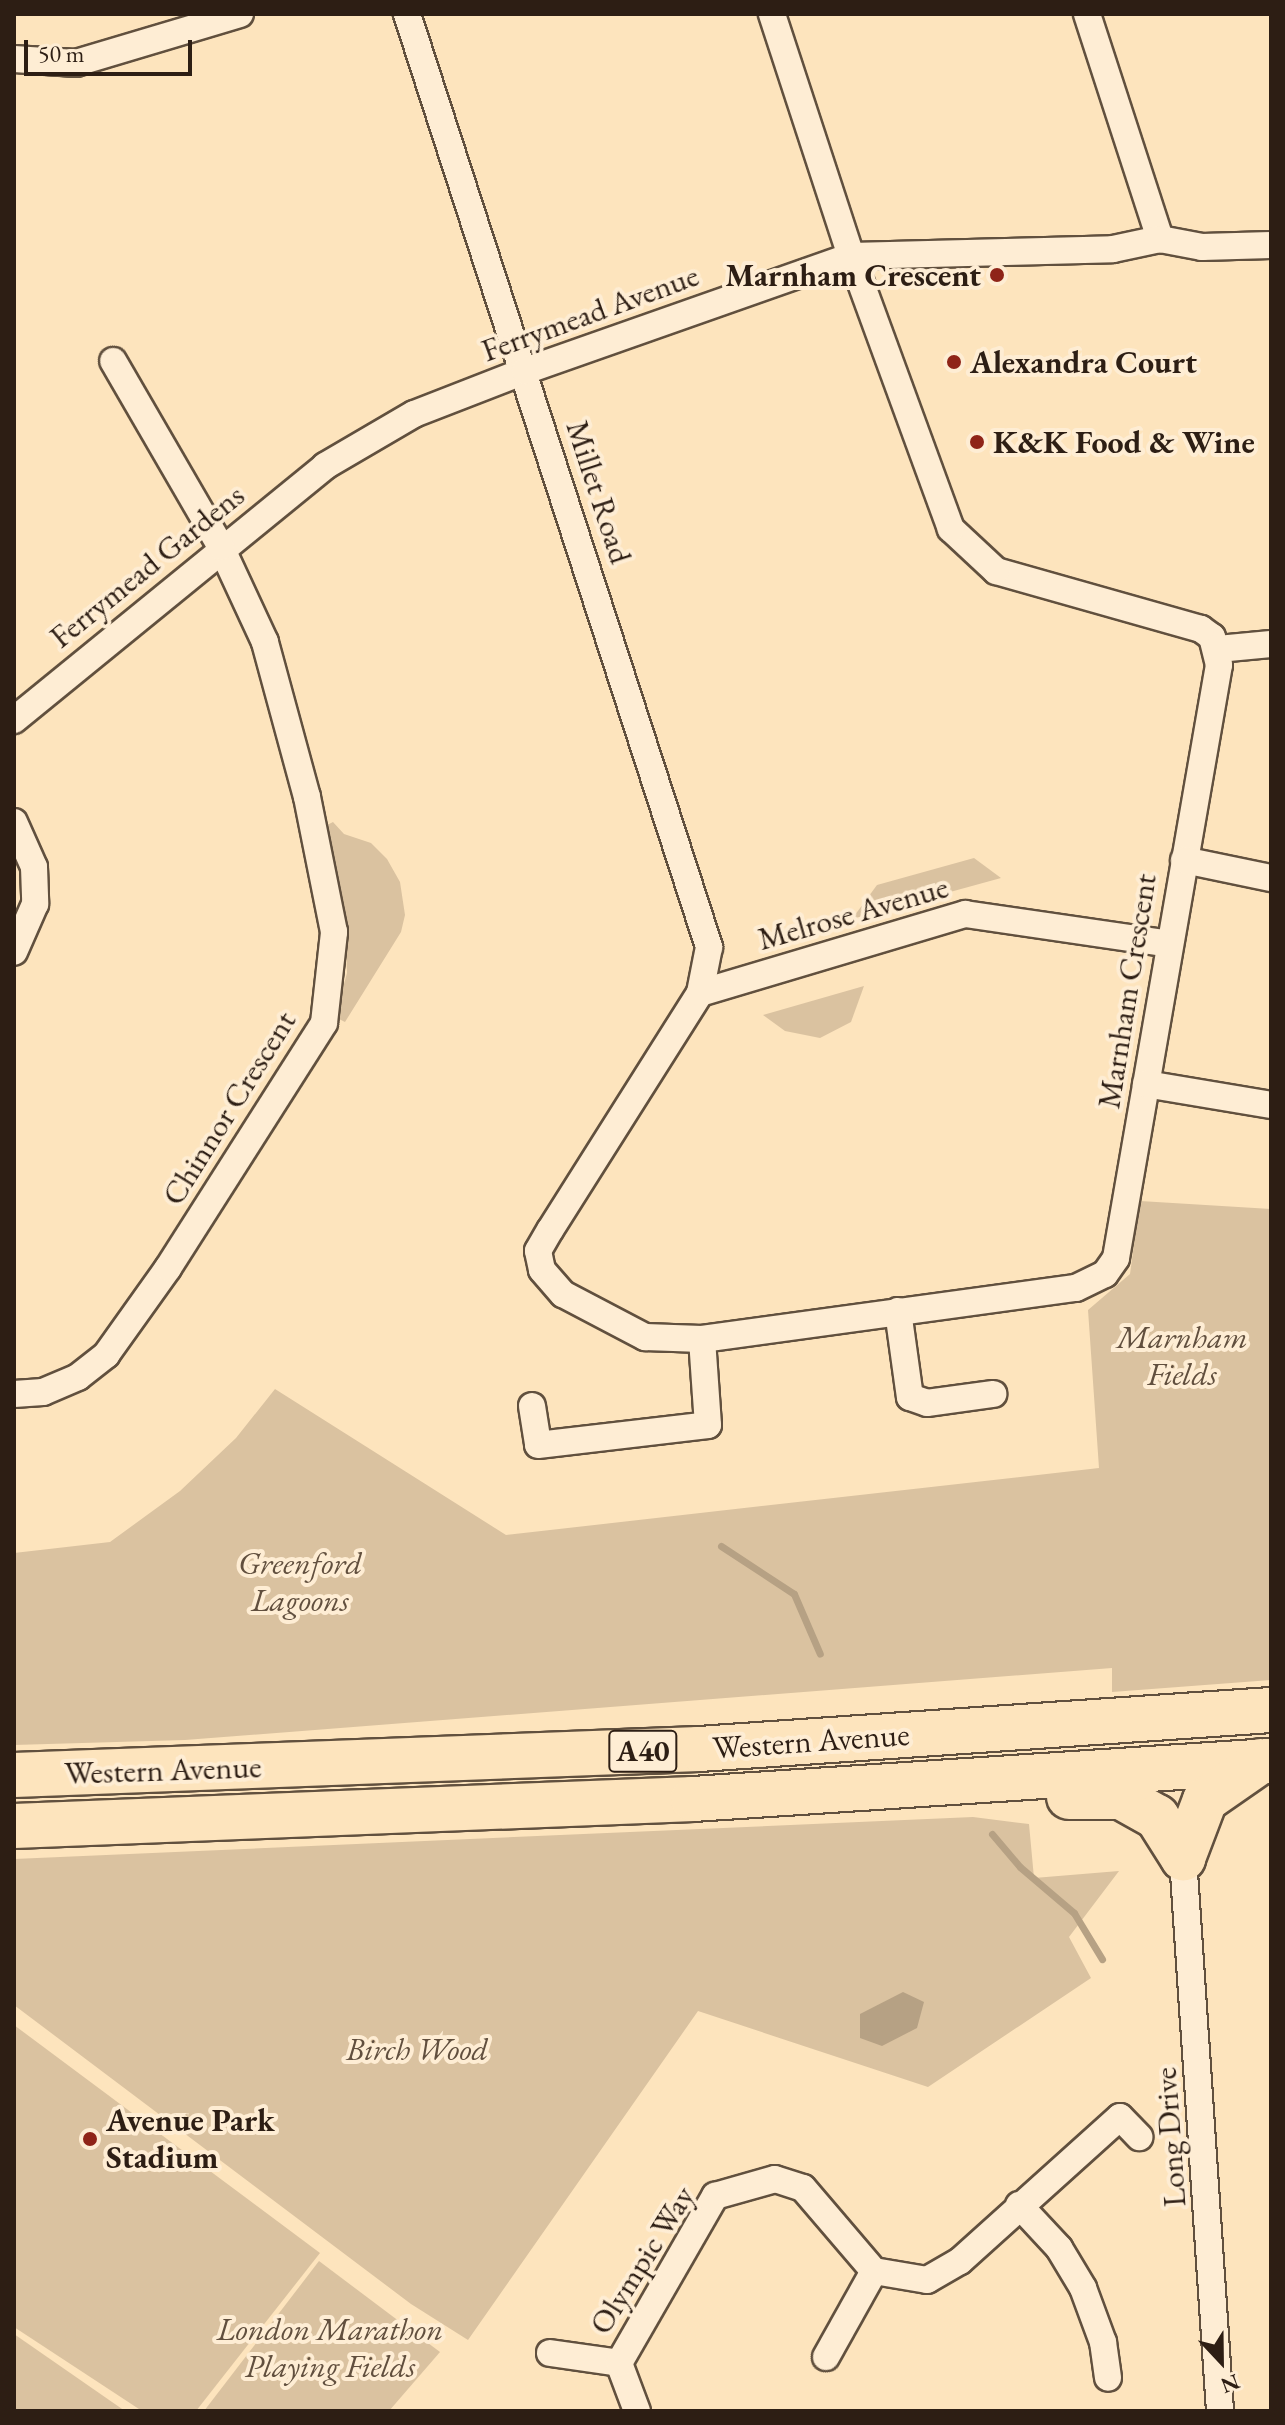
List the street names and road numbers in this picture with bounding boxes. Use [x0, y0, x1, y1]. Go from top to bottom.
street label: Ferrymead Avenue [476, 256, 704, 370]
street label: Millet Road [558, 416, 640, 568]
street label: Ferrymead Gardens [42, 476, 252, 656]
street label: Melrose Avenue [754, 868, 952, 958]
street label: Marnham Crescent [1089, 871, 1165, 1111]
street label: Chinnor Crescent [154, 1004, 304, 1212]
street label: Western Avenue [711, 1715, 911, 1767]
road number: A40 [607, 1725, 679, 1777]
street label: Western Avenue [64, 1747, 262, 1793]
street label: Long Drive [1146, 2066, 1194, 2208]
street label: Olympic Way [581, 2179, 703, 2341]

